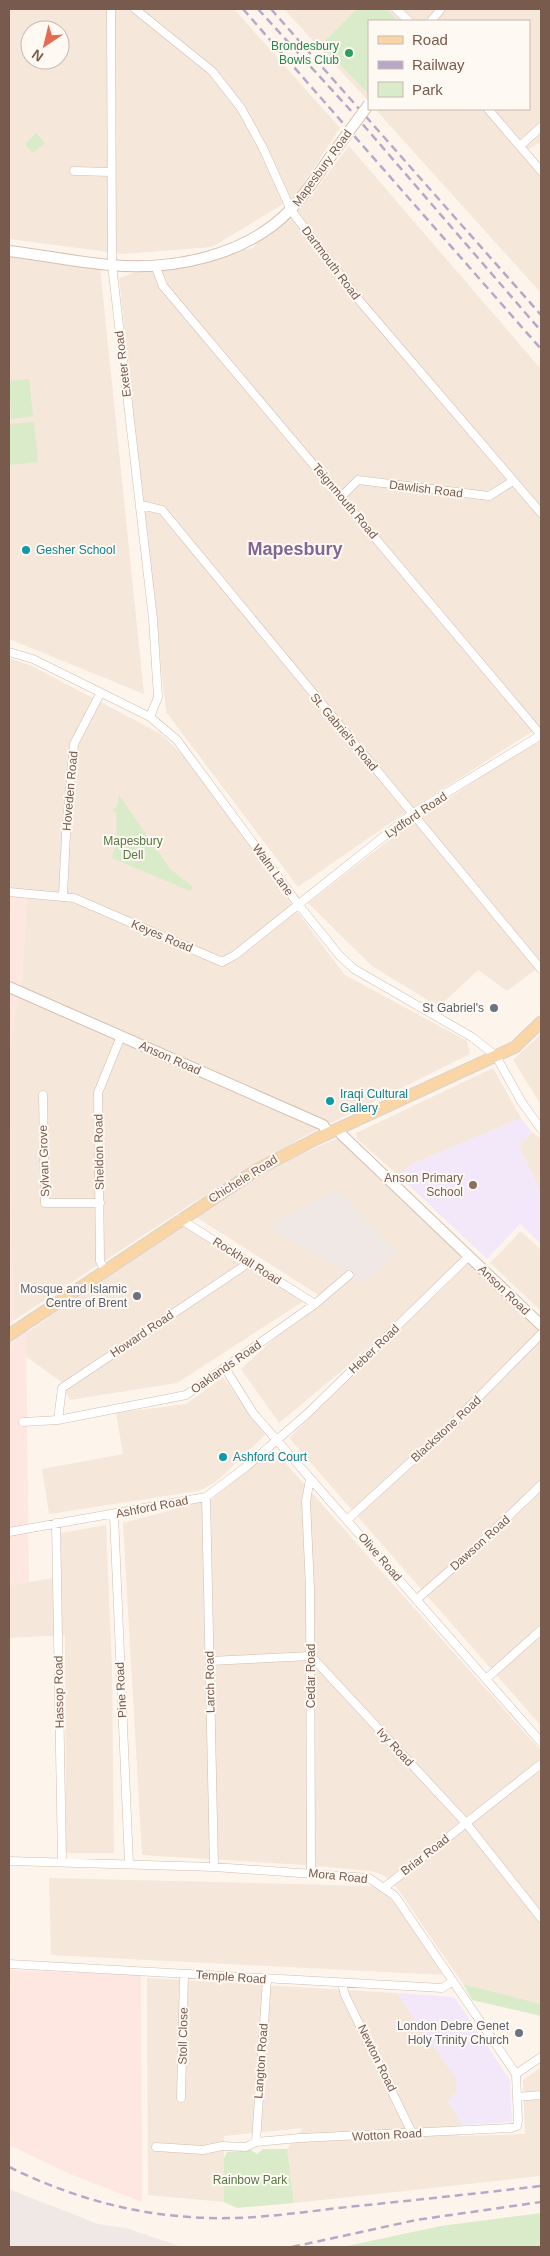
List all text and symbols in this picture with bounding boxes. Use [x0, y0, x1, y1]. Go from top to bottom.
north arrow [20, 20, 70, 70]
legend [368, 20, 530, 110]
text: Road [412, 31, 448, 48]
place label: Brondesbury Bowls Club [271, 39, 339, 67]
text: N [29, 46, 46, 65]
marker: Brondesbury Bowls Club [343, 47, 355, 59]
text: Railway [412, 56, 465, 73]
text: Park [412, 81, 443, 98]
street label: Mapesbury Road [289, 127, 355, 209]
street label: Dartmouth Road [299, 224, 363, 302]
street label: Exeter Road [112, 330, 134, 398]
street label: Teignmouth Road [309, 460, 381, 542]
street label: Dawlish Road [388, 478, 464, 500]
district label: Mapesbury [247, 539, 343, 559]
place label: Gesher School [36, 543, 115, 557]
marker: Gesher School [20, 544, 32, 556]
street label: St. Gabriel's Road [307, 690, 381, 774]
street label: Hoveden Road [60, 751, 80, 831]
street label: Lydford Road [382, 789, 450, 841]
park label: Mapesbury Dell [103, 834, 163, 862]
street label: Walm Lane [250, 842, 297, 899]
street label: Keyes Road [129, 917, 195, 955]
place label: St Gabriel's [422, 1001, 484, 1015]
marker: St Gabriel's [488, 1002, 500, 1014]
street label: Anson Road [137, 1038, 203, 1078]
place label: Iraqi Cultural Gallery [340, 1087, 408, 1115]
marker: Iraqi Cultural Gallery [324, 1095, 336, 1107]
street label: Sheldon Road [91, 1114, 107, 1190]
street label: Sylvan Grove [36, 1124, 52, 1197]
street label: Chichele Road [206, 1152, 280, 1206]
place label: Anson Primary School [384, 1171, 463, 1199]
marker: Anson Primary School [467, 1179, 479, 1191]
street label: Rockhall Road [210, 1234, 284, 1288]
street label: Anson Road [475, 1262, 533, 1318]
place label: Mosque and Islamic Centre of Brent [20, 1282, 128, 1310]
marker: Mosque and Islamic Centre of Brent [131, 1290, 143, 1302]
street label: Howard Road [108, 1308, 176, 1360]
street label: Heber Road [346, 1321, 402, 1377]
street label: Oaklands Road [188, 1338, 264, 1396]
street label: Blackstone Road [408, 1393, 484, 1465]
place label: Ashford Court [233, 1450, 308, 1464]
marker: Ashford Court [217, 1451, 229, 1463]
street label: Ashford Road [115, 1493, 189, 1521]
street label: Dawson Road [447, 1513, 513, 1573]
street label: Olive Road [355, 1530, 405, 1584]
street label: Cedar Road [304, 1644, 318, 1708]
street label: Larch Road [202, 1651, 218, 1713]
street label: Hassop Road [51, 1656, 67, 1728]
street label: Pine Road [113, 1662, 129, 1718]
street label: Ivy Road [374, 1725, 416, 1769]
street label: Briar Road [398, 1832, 452, 1878]
street label: Mora Road [308, 1866, 368, 1886]
street label: Temple Road [195, 1968, 267, 1986]
street label: Stoll Close [176, 2007, 191, 2065]
place label: London Debre Genet Holy Trinity Church [397, 2019, 510, 2047]
street label: Newton Road [355, 2022, 399, 2094]
street label: Langton Road [251, 2023, 271, 2099]
marker: London Debre Genet Holy Trinity Church [513, 2027, 525, 2039]
street label: Wotton Road [352, 2126, 422, 2144]
park label: Rainbow Park [213, 2173, 288, 2187]

